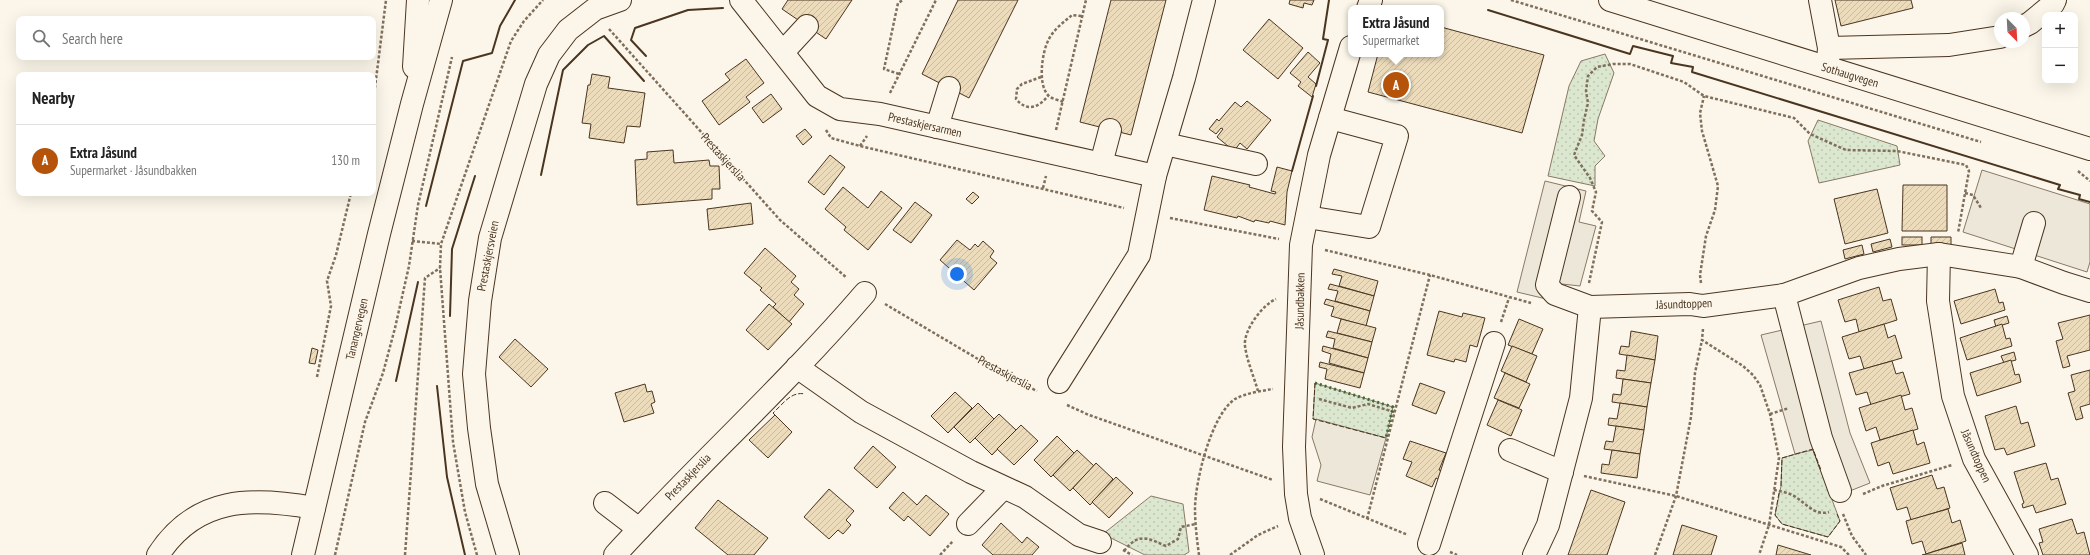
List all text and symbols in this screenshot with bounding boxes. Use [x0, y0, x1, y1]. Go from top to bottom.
popup [1348, 5, 1444, 57]
north arrow [1994, 12, 2030, 48]
map controls [2042, 12, 2078, 84]
button: + [2042, 12, 2078, 48]
text: Extra Jåsund [1363, 13, 1429, 32]
search box [16, 16, 376, 60]
icon: search [30, 27, 52, 49]
text: Search here [62, 29, 123, 48]
text: Supermarket [1363, 32, 1419, 49]
button: − [2042, 48, 2078, 84]
street label: Sothaugvegen [1820, 59, 1881, 90]
pin: A [1383, 70, 1409, 100]
text: Nearby [32, 87, 75, 109]
street label: Prestaskjersarmen [887, 109, 963, 140]
street label: Prestaskjerslia [698, 130, 749, 184]
text: Extra Jåsund [70, 143, 137, 162]
text: A [42, 152, 48, 169]
text: 130 m [331, 152, 360, 169]
text: Supermarket · Jåsundbakken [70, 162, 197, 179]
street label: Prestaskjersveien [473, 219, 502, 292]
your location [947, 264, 967, 284]
street label: Jåsundbakken [1291, 272, 1307, 331]
street label: Jåsundtoppen [1654, 295, 1712, 312]
street label: Tanangervegen [342, 297, 371, 361]
street label: Prestaskjerslia [976, 352, 1035, 393]
street label: Jåsundtoppen [1958, 426, 1995, 485]
street label: Prestaskjerslia [662, 450, 714, 503]

